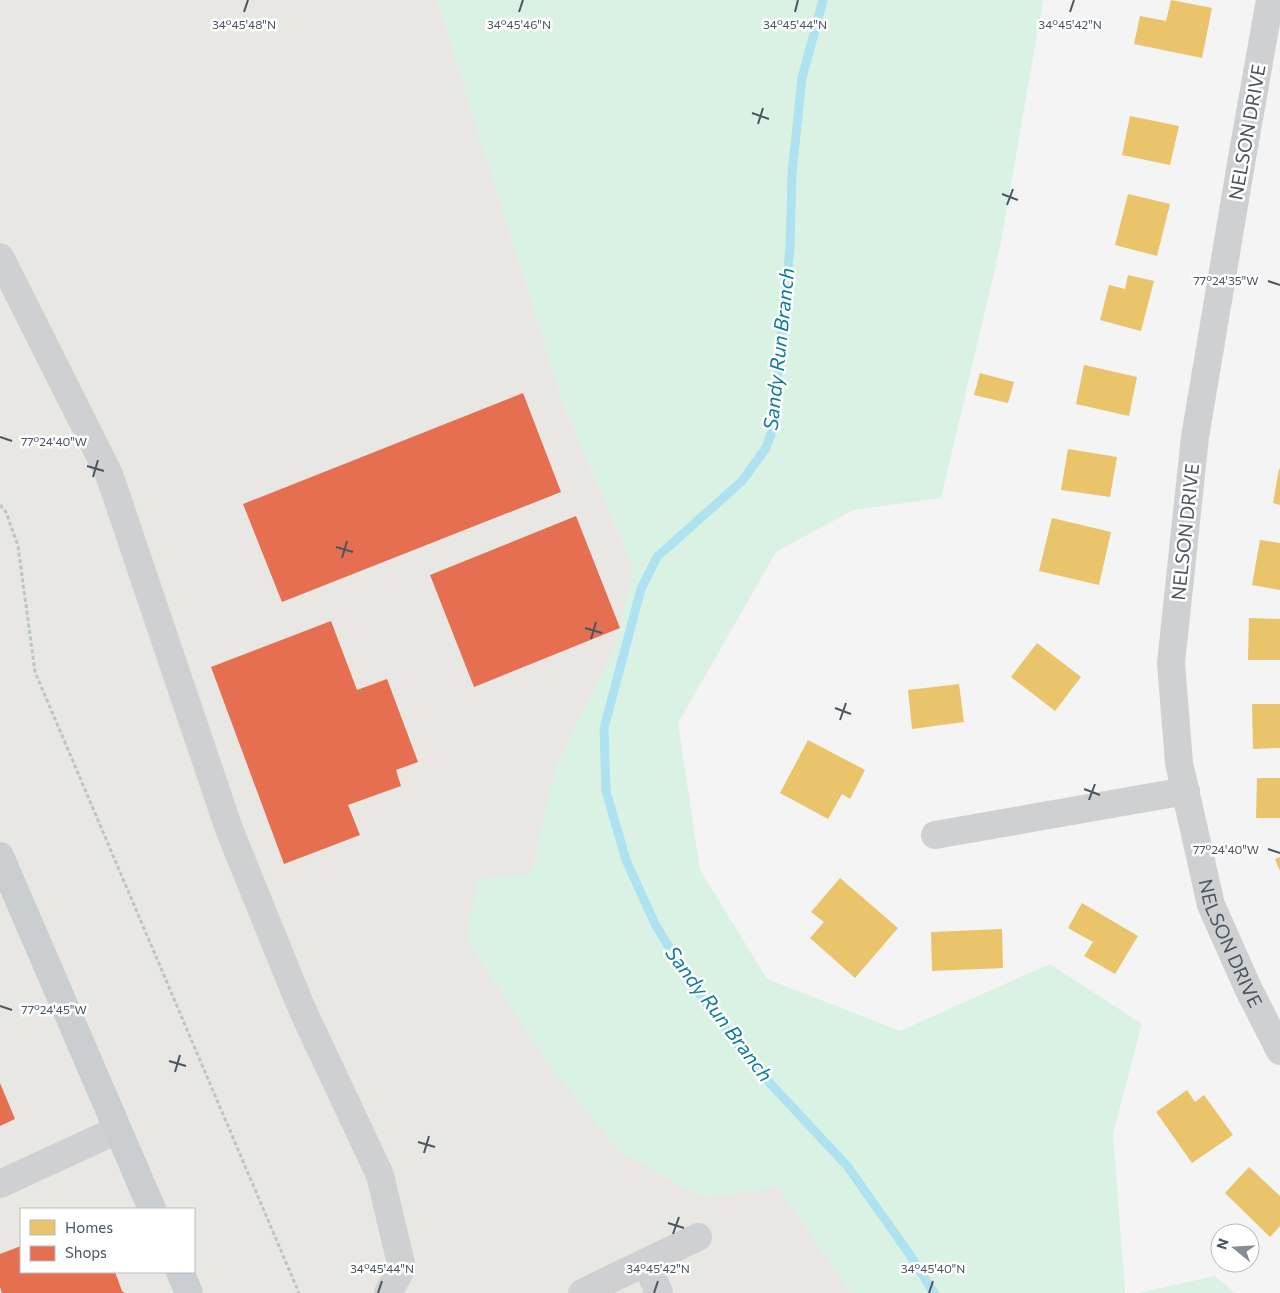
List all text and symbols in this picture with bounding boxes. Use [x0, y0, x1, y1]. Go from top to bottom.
text: 34°45'48"N [212, 17, 276, 31]
text: 34°45'46"N [487, 17, 551, 31]
text: 34°45'44"N [763, 17, 827, 31]
text: 34°45'42"N [1038, 17, 1102, 31]
street label: NELSON DRIVE [1223, 62, 1270, 202]
water label: Sandy Run Branch [758, 267, 798, 431]
text: 77°24'35"W [1194, 273, 1258, 287]
text: 77°24'40"W [21, 434, 87, 448]
street label: NELSON DRIVE [1166, 462, 1203, 602]
text: 77°24'40"W [1193, 842, 1259, 856]
street label: NELSON DRIVE [1194, 877, 1268, 1011]
water label: Sandy Run Branch [661, 941, 778, 1086]
text: 77°24'45"W [21, 1002, 87, 1016]
legend [20, 1208, 195, 1273]
text: Homes [65, 1218, 113, 1236]
north arrow [1210, 1223, 1260, 1273]
text: N [1212, 1236, 1232, 1251]
text: Shops [65, 1243, 107, 1261]
text: 34°45'44"N [350, 1261, 414, 1275]
text: 34°45'42"N [626, 1261, 690, 1275]
text: 34°45'40"N [901, 1261, 965, 1275]

